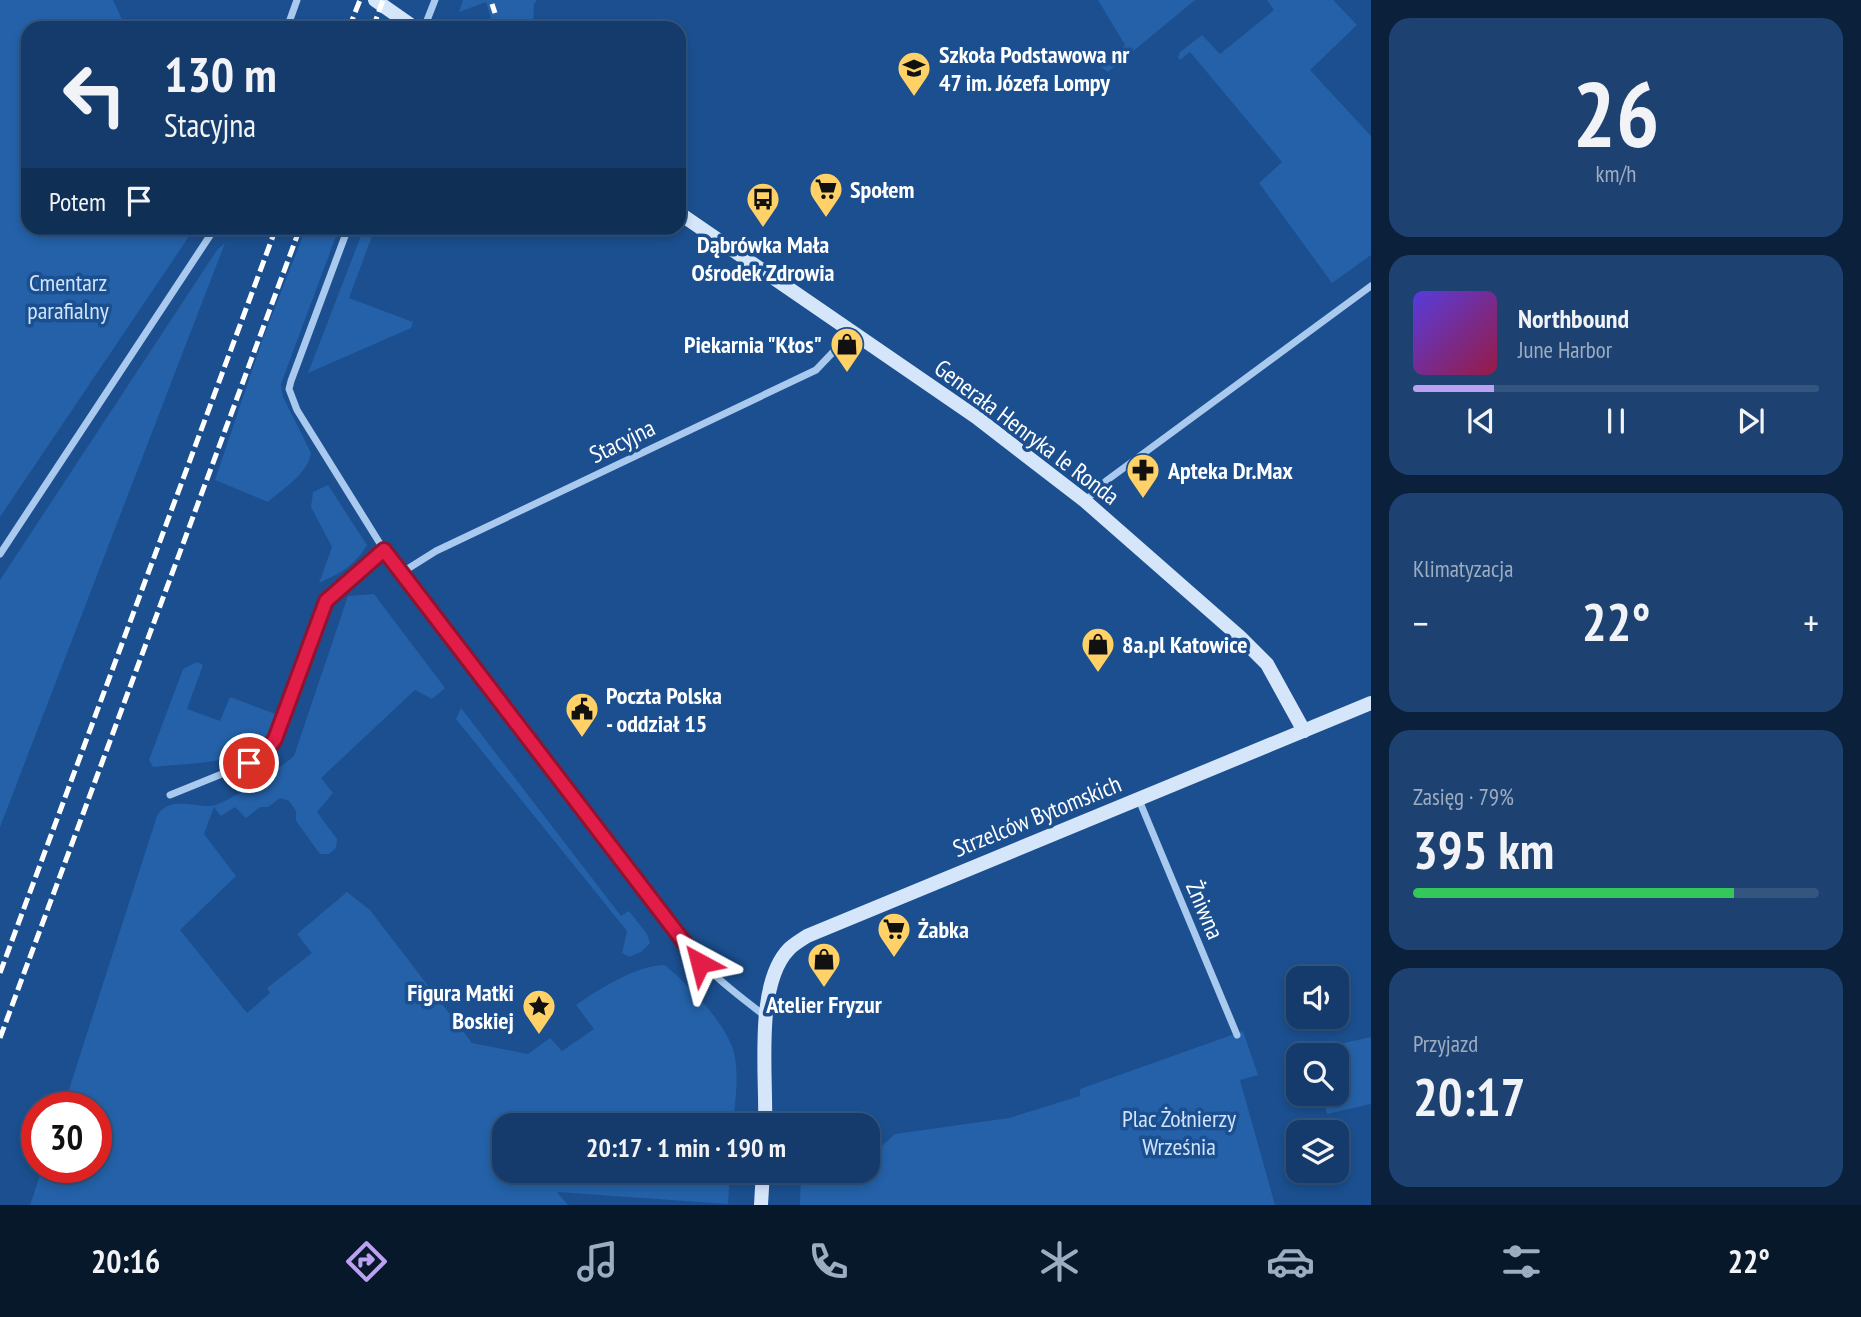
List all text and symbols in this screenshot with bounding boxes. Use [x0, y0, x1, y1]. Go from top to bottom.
place label: Szkoła Podstawowa nr 47 im. Józefa Lompy [939, 39, 1130, 98]
text: 130 m [164, 42, 277, 106]
icon: left [49, 49, 140, 140]
school or university icon: Szkoła Podstawowa nr 47 im. Józefa Lompy [895, 49, 933, 98]
text: 26 [1573, 54, 1660, 172]
text: Stacyjna [164, 104, 256, 146]
text: km/h [1596, 159, 1636, 188]
supermarket icon: Społem [807, 170, 845, 219]
place label: Społem [850, 174, 915, 205]
bus stop icon: Dąbrówka Mała Ośrodek Zdrowia [744, 180, 782, 229]
icon: arrive [120, 182, 158, 220]
text: Potem [49, 185, 106, 218]
place label: Dąbrówka Mała Ośrodek Zdrowia [692, 229, 835, 288]
park label: Cmentarz parafialny [27, 267, 109, 326]
text: Northbound [1518, 302, 1629, 335]
shop icon: Piekarnia "Kłos" [828, 325, 866, 374]
place label: Piekarnia "Kłos" [684, 329, 822, 360]
text: June Harbor [1518, 335, 1612, 364]
street label: Generała Henryka le Ronda [928, 352, 1126, 512]
icon: previous [1462, 402, 1500, 440]
icon: pause [1597, 402, 1635, 440]
icon: next [1732, 402, 1770, 440]
street label: Stacyjna [584, 412, 660, 470]
pharmacy icon: Apteka Dr.Max [1124, 451, 1162, 500]
place label: Apteka Dr.Max [1167, 455, 1293, 486]
text: Klimatyzacja [1413, 554, 1513, 583]
text: 22° [1582, 588, 1650, 655]
text: − [1413, 598, 1429, 647]
text: + [1803, 598, 1819, 647]
shop icon: 8a.pl Katowice [1079, 625, 1117, 674]
place label: 8a.pl Katowice [1122, 629, 1248, 660]
place label: Poczta Polska - oddział 15 [606, 680, 722, 739]
public building icon: Poczta Polska - oddział 15 [563, 690, 601, 739]
pin [219, 733, 279, 793]
icon: arrive [230, 744, 268, 782]
street label: Strzelców Bytomskich [948, 768, 1126, 864]
text: Zasięg · 79% [1413, 782, 1514, 811]
text: 395 km [1413, 816, 1554, 883]
street label: Żniwna [1179, 876, 1231, 944]
supermarket icon: Żabka [875, 910, 913, 959]
place label: Żabka [918, 914, 969, 945]
position arrow [663, 926, 737, 1000]
shop icon: Atelier Fryzur [805, 940, 843, 989]
map controls [1286, 966, 1349, 1183]
button: sound [1286, 966, 1349, 1029]
place label: Figura Matki Boskiej [407, 977, 514, 1036]
place icon: Figura Matki Boskiej [520, 987, 558, 1036]
place label: Atelier Fryzur [765, 989, 883, 1020]
text: Przyjazd [1413, 1029, 1478, 1058]
button: search [1286, 1043, 1349, 1106]
text: 20:17 [1413, 1063, 1525, 1130]
speed limit sign: 30 [21, 1092, 112, 1183]
park label: Plac Żołnierzy Września [1122, 1103, 1236, 1162]
button: layers [1286, 1120, 1349, 1183]
text: 20:17 · 1 min · 190 m [586, 1131, 786, 1164]
icon: directions [342, 1237, 391, 1286]
icon: music [573, 1237, 622, 1286]
icon: phone [804, 1237, 853, 1286]
icon: climate [1035, 1237, 1084, 1286]
icon: car [1266, 1237, 1315, 1286]
icon: filters [1497, 1237, 1546, 1286]
text: 20:16 [91, 1240, 160, 1282]
text: 22° [1728, 1240, 1770, 1282]

